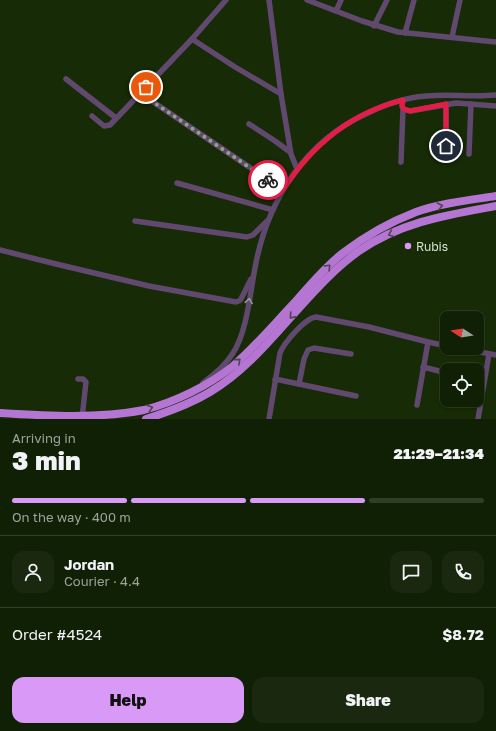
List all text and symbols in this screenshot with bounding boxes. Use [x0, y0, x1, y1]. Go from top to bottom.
pin [129, 70, 163, 104]
icon: bag [135, 76, 157, 98]
pin [429, 129, 463, 163]
icon: home [435, 135, 457, 157]
courier [248, 160, 288, 200]
icon: bike [257, 169, 279, 191]
one-way arrow [437, 203, 443, 211]
one-way arrow [387, 229, 394, 237]
place label: Rubis [416, 239, 448, 254]
marker: Rubis [403, 241, 413, 251]
one-way arrow [323, 265, 331, 272]
one-way arrow [244, 298, 252, 304]
one-way arrow [289, 311, 297, 319]
north arrow [440, 311, 484, 355]
map controls [440, 311, 484, 407]
one-way arrow [233, 359, 240, 366]
button: locate [440, 363, 484, 407]
one-way arrow [146, 405, 153, 413]
text: Arriving in [12, 430, 76, 446]
text: 21:29–21:34 [394, 444, 484, 462]
text: 3 min [12, 445, 81, 476]
text: On the way · 400 m [12, 509, 131, 525]
button: person [12, 551, 54, 593]
button: chat [390, 551, 432, 593]
button: phone [442, 551, 484, 593]
text: Jordan [64, 555, 114, 573]
text: Courier · 4.4 [64, 573, 140, 589]
text: Order #4524 [12, 625, 102, 643]
text: $8.72 [442, 625, 484, 643]
button: Help [12, 677, 244, 723]
button: Share [252, 677, 484, 723]

